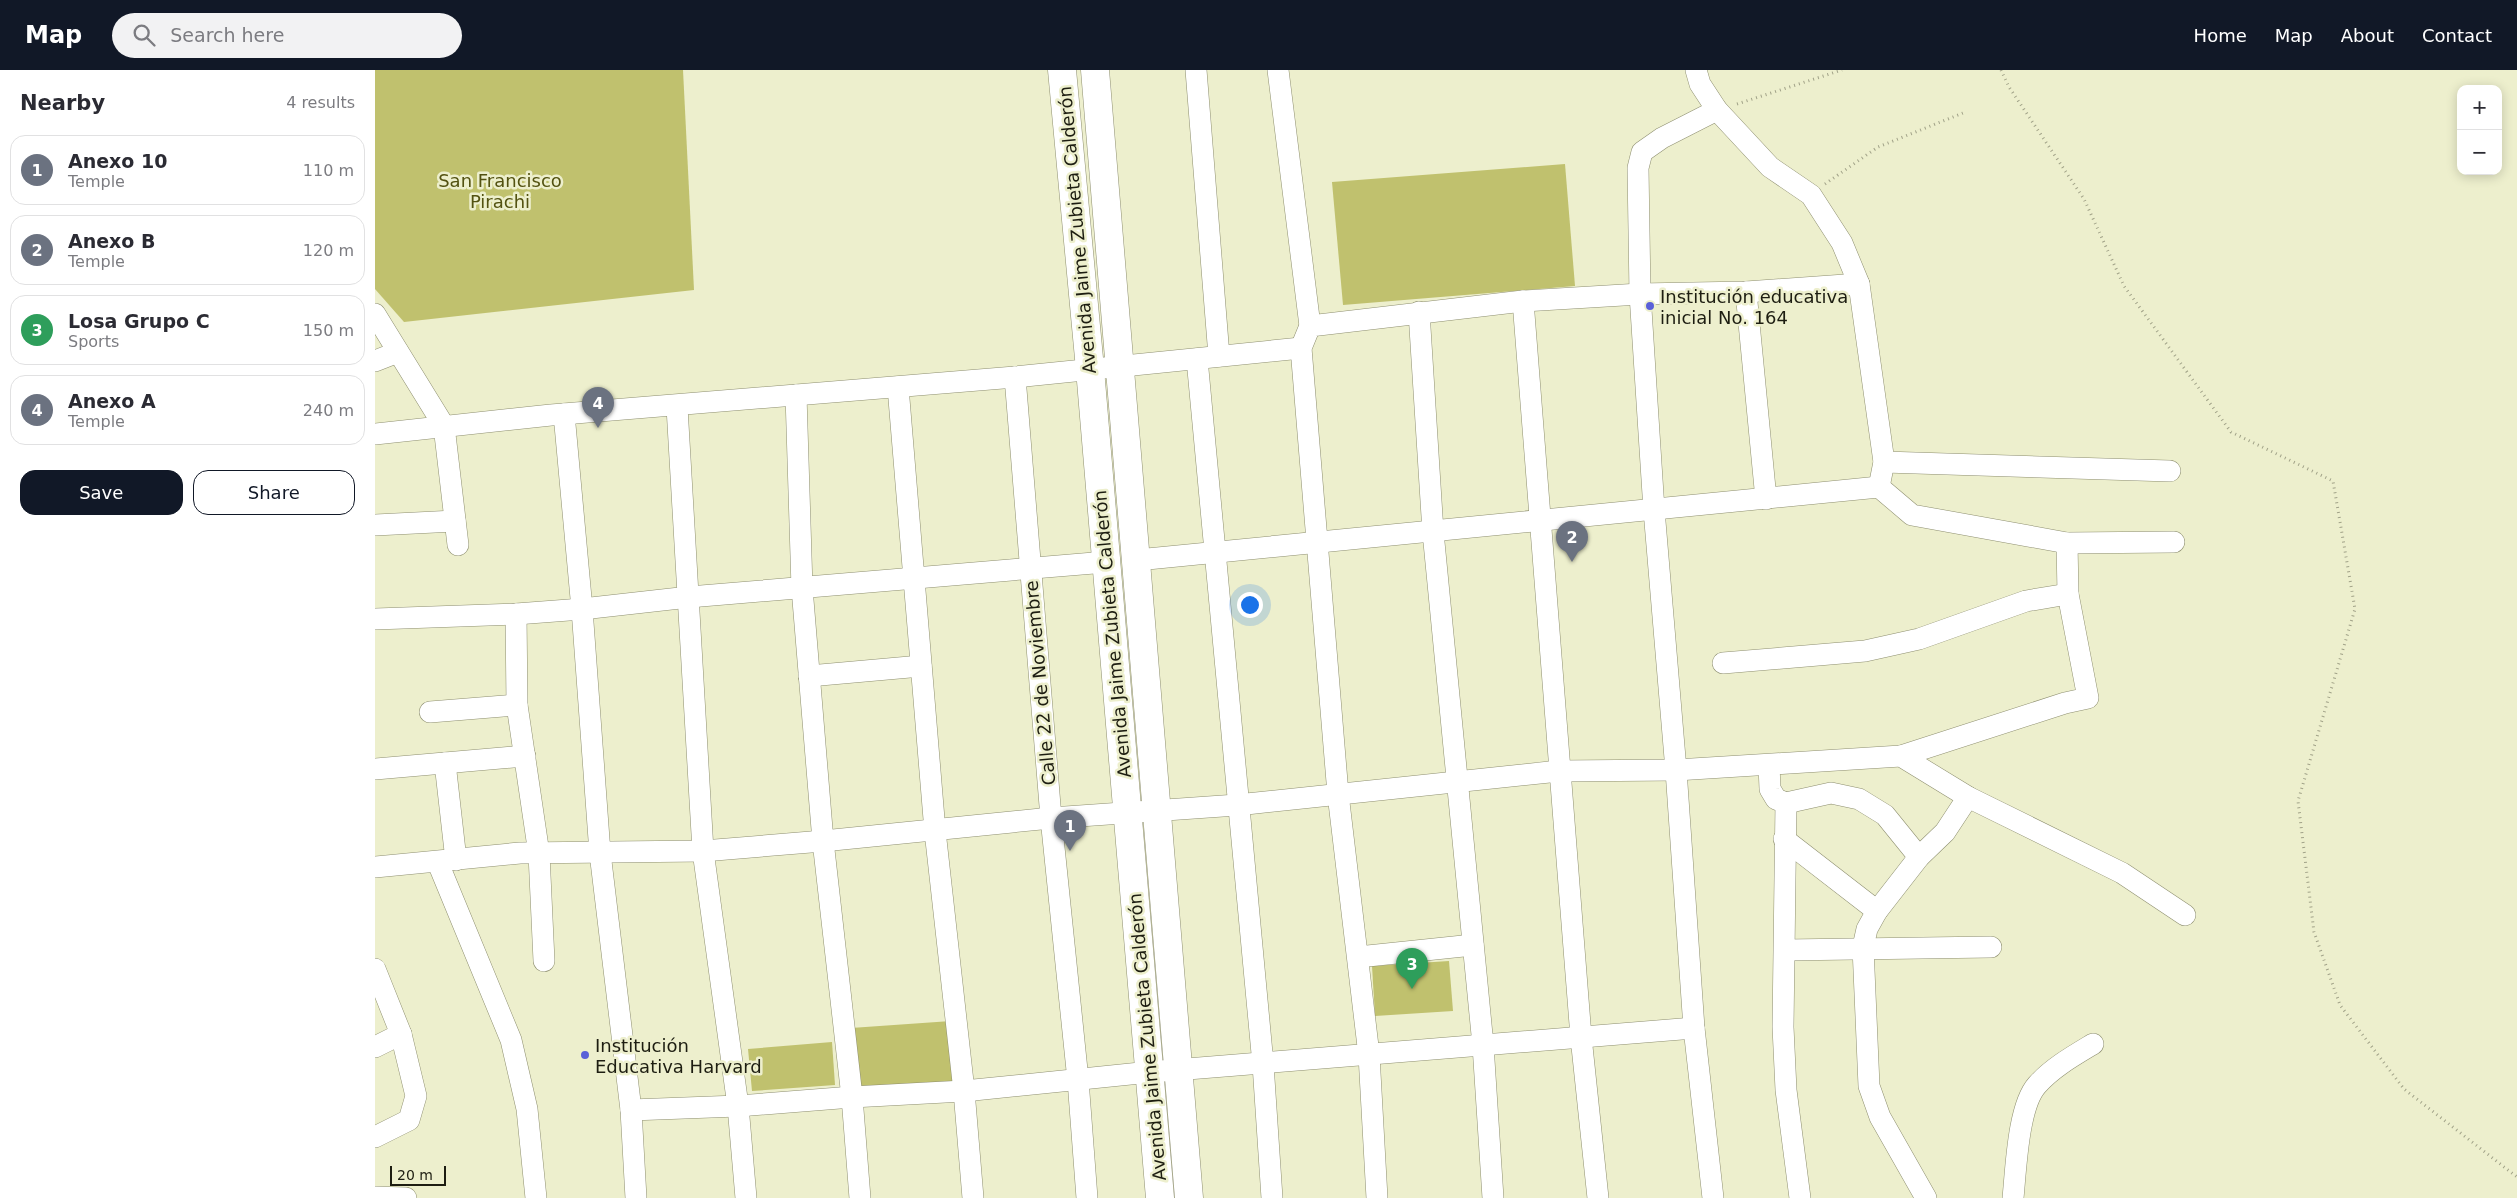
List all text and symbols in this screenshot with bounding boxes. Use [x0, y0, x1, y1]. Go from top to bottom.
search box [112, 13, 462, 58]
text: Map [25, 21, 82, 49]
icon: search [130, 21, 158, 49]
text: Search here [170, 24, 284, 46]
text: Home [2194, 25, 2247, 46]
text: Map [2275, 25, 2313, 46]
text: About [2341, 25, 2394, 46]
text: Contact [2422, 25, 2492, 46]
street label: Avenida Jaime Zubieta Calderón [1054, 85, 1100, 375]
map controls [2457, 85, 2502, 175]
button: + [2457, 85, 2502, 130]
text: Nearby [20, 91, 105, 115]
text: 4 results [286, 93, 355, 112]
button: − [2457, 130, 2502, 175]
text: Anexo 10 [68, 150, 167, 172]
text: 1 [31, 161, 43, 180]
text: 110 m [303, 161, 354, 180]
park label: San Francisco Pirachi [438, 170, 562, 212]
text: Temple [68, 172, 125, 191]
text: Anexo B [68, 230, 156, 252]
text: 2 [31, 241, 43, 260]
text: 120 m [303, 241, 354, 260]
text: Temple [68, 252, 125, 271]
place label: Institución educativa inicial No. 164 [1660, 286, 1848, 328]
marker: Institución educativa inicial No. 164 [1644, 300, 1656, 312]
text: Losa Grupo C [68, 310, 210, 332]
text: 3 [31, 321, 43, 340]
text: 150 m [303, 321, 354, 340]
text: Sports [68, 332, 119, 351]
pin: 4 [582, 387, 614, 428]
text: Anexo A [68, 390, 156, 412]
text: 4 [31, 401, 43, 420]
text: 240 m [303, 401, 354, 420]
text: Temple [68, 412, 125, 431]
button: Save [20, 470, 183, 515]
button: Share [193, 470, 355, 515]
street label: Avenida Jaime Zubieta Calderón [1089, 489, 1135, 779]
pin: 2 [1556, 521, 1588, 562]
street label: Calle 22 de Noviembre [1021, 580, 1059, 786]
your location [1237, 592, 1263, 618]
pin: 1 [1054, 810, 1086, 851]
street label: Avenida Jaime Zubieta Calderón [1124, 892, 1170, 1182]
pin: 3 [1396, 948, 1428, 989]
place label: Institución Educativa Harvard [595, 1035, 762, 1077]
marker: Institución Educativa Harvard [579, 1049, 591, 1061]
scale bar [390, 1163, 446, 1186]
text: 20 m [397, 1167, 433, 1183]

